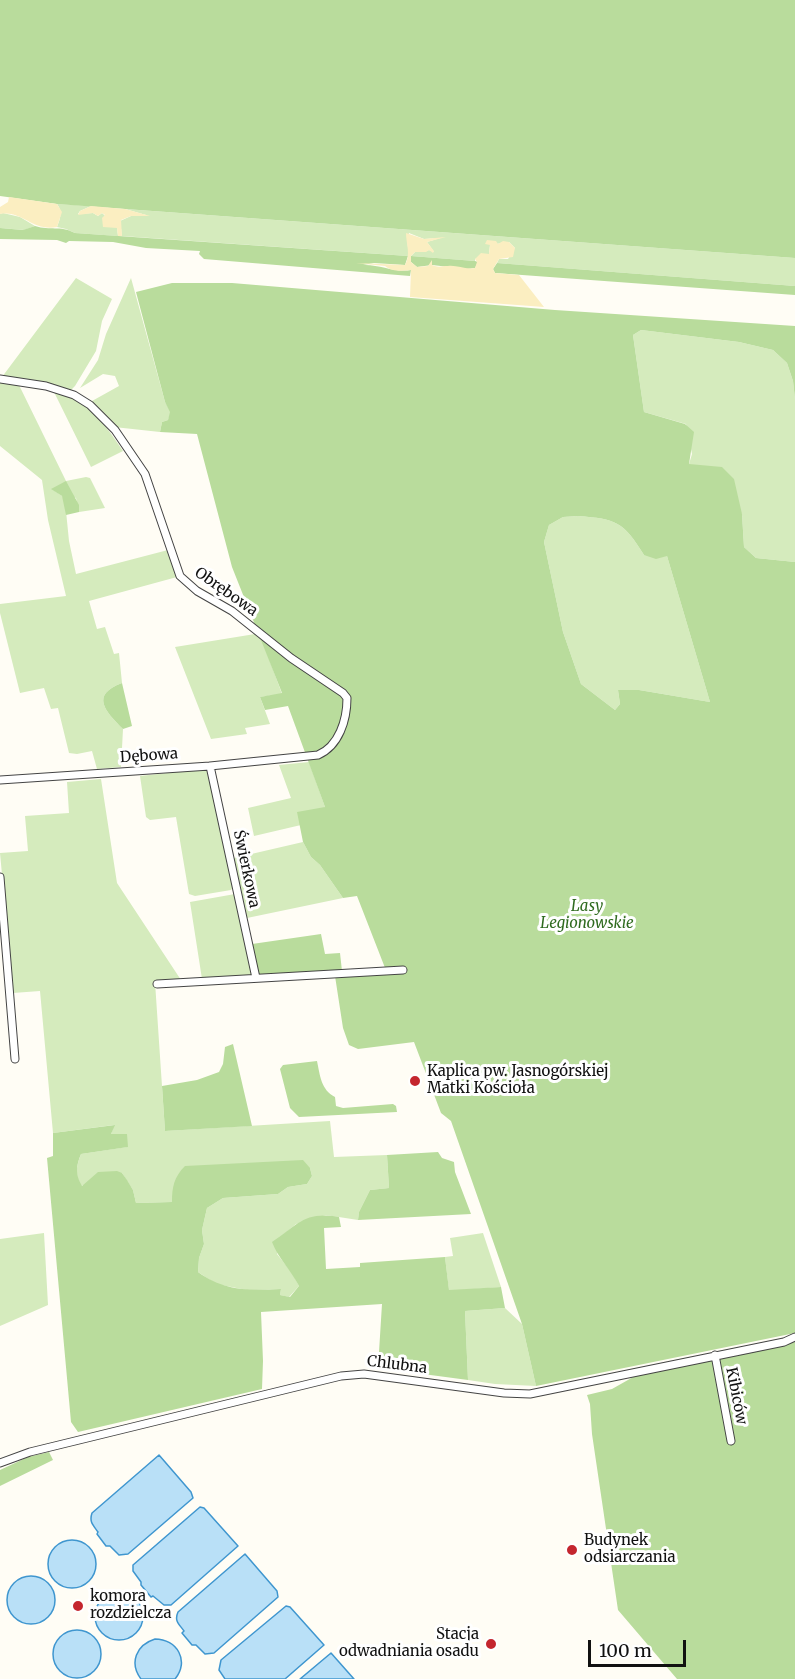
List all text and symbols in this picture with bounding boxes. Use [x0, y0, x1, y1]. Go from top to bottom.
street label: Obrębowa [191, 564, 261, 620]
street label: Dębowa [119, 745, 179, 767]
street label: Świerkowa [229, 828, 263, 910]
park label: Lasy Legionowskie [540, 898, 634, 933]
place label: Kaplica pw. Jasnogórskiej Matki Kościoła [427, 1063, 609, 1098]
marker: Kaplica pw. Jasnogórskiej Matki Kościoła [408, 1074, 422, 1088]
street label: Chlubna [366, 1352, 428, 1378]
street label: Kibiców [722, 1366, 750, 1426]
place label: Budynek odsiarczania [584, 1532, 676, 1567]
marker: Budynek odsiarczania [565, 1543, 579, 1557]
place label: komora rozdzielcza [90, 1588, 172, 1623]
marker: komora rozdzielcza [71, 1599, 85, 1613]
place label: Stacja odwadniania osadu [339, 1626, 479, 1661]
scale bar [591, 1628, 688, 1666]
marker: Stacja odwadniania osadu [484, 1637, 498, 1651]
text: 100 m [599, 1639, 652, 1662]

